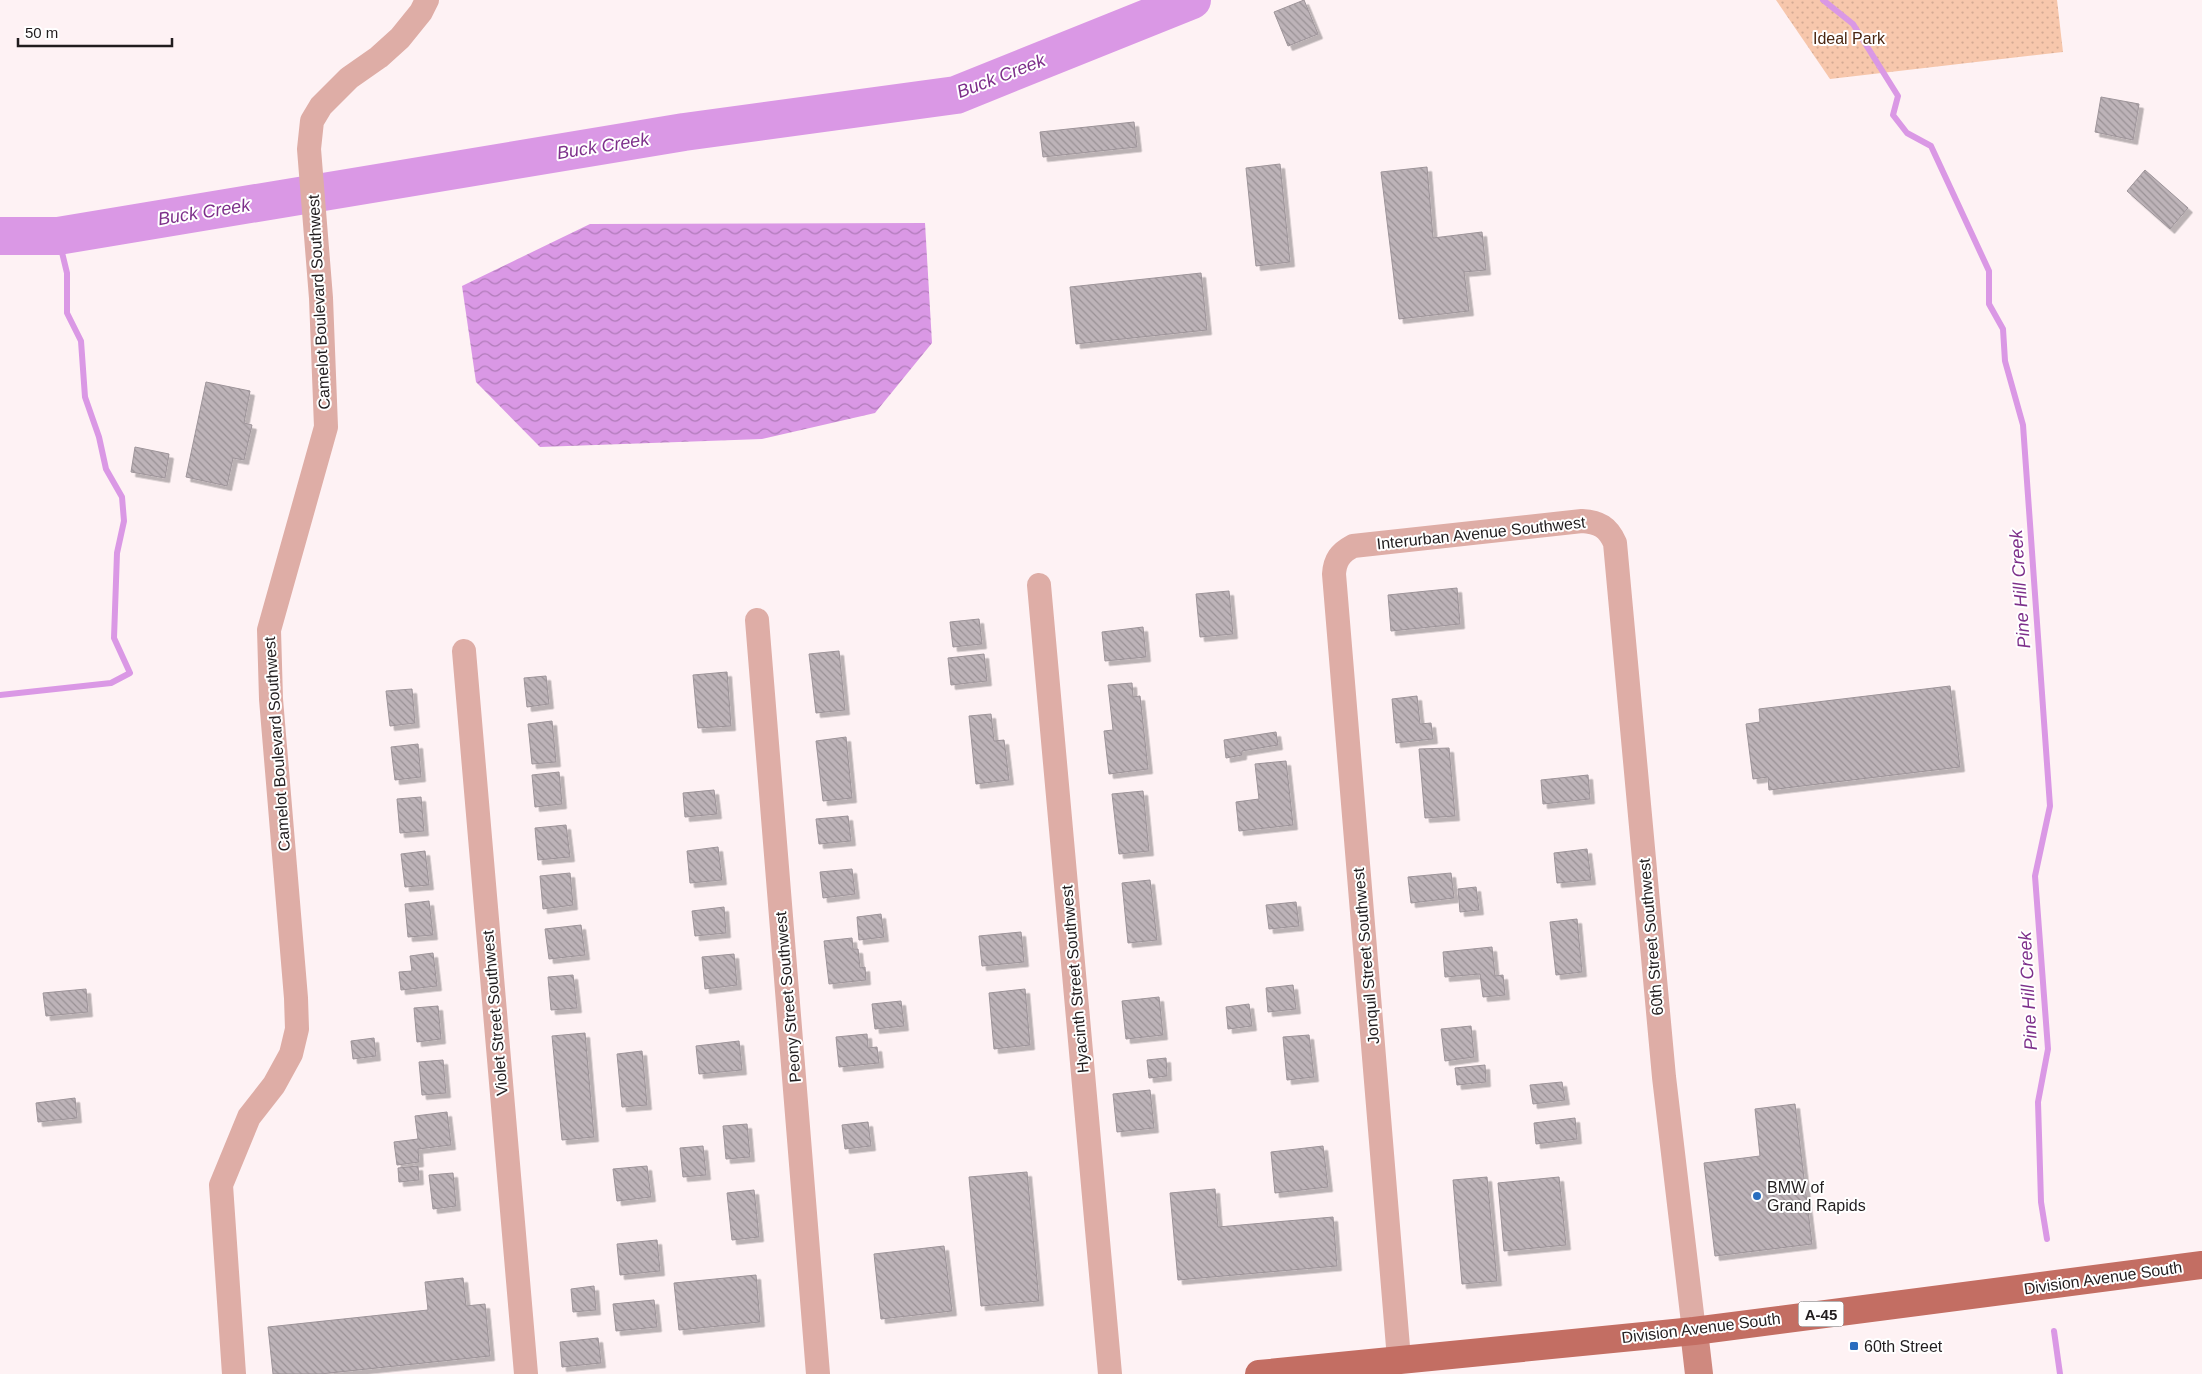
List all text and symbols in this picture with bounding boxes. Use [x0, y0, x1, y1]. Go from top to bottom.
scale bar [18, 15, 171, 47]
text: 50 m [25, 24, 58, 41]
park label: Ideal Park [1813, 30, 1886, 47]
water label: Buck Creek [954, 50, 1049, 102]
water label: Buck Creek [555, 129, 651, 163]
street label: Camelot Boulevard Southwest [305, 194, 333, 410]
water label: Buck Creek [156, 195, 252, 229]
street label: Interurban Avenue Southwest [1376, 514, 1587, 552]
water label: Pine Hill Creek [2006, 528, 2034, 649]
street label: Camelot Boulevard Southwest [261, 636, 293, 852]
street label: 60th Street Southwest [1636, 857, 1666, 1016]
street label: Jonquil Street Southwest [1350, 867, 1382, 1045]
street label: Hyacinth Street Southwest [1058, 884, 1092, 1074]
street label: Peony Street Southwest [772, 910, 804, 1083]
street label: Violet Street Southwest [479, 929, 511, 1096]
water label: Pine Hill Creek [2015, 930, 2041, 1051]
place label: BMW of Grand Rapids [1767, 1179, 1866, 1214]
marker: BMW of Grand Rapids [1751, 1190, 1763, 1202]
street label: Division Avenue South [2023, 1258, 2183, 1298]
road number: A-45 [1798, 1302, 1844, 1326]
street label: Division Avenue South [1621, 1310, 1781, 1346]
place label: 60th Street [1864, 1338, 1943, 1355]
marker: 60th Street [1848, 1340, 1860, 1352]

